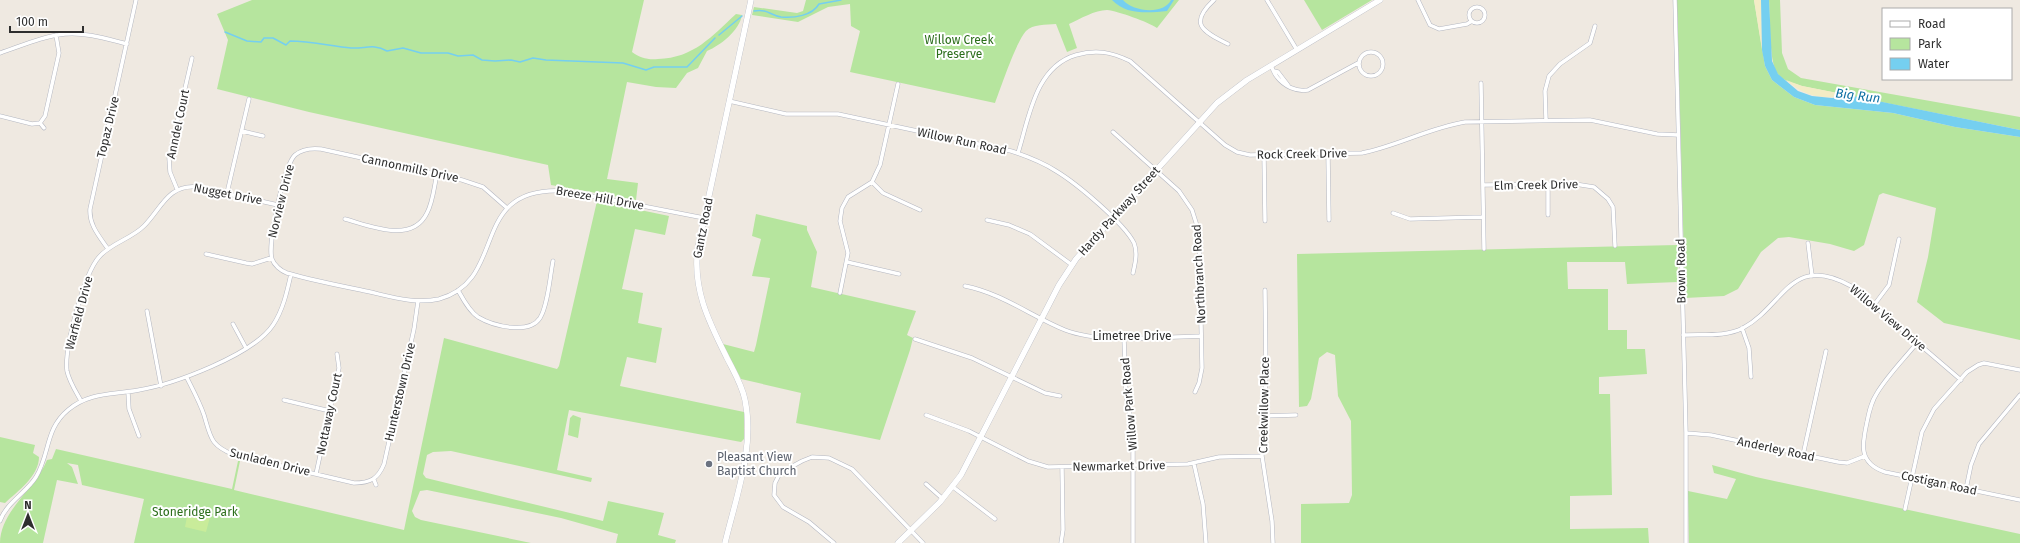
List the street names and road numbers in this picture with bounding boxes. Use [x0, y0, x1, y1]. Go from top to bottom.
street label: Anndel Court [164, 87, 192, 160]
street label: Topaz Drive [94, 95, 122, 159]
street label: Willow Run Road [916, 125, 1008, 157]
street label: Rock Creek Drive [1257, 146, 1347, 162]
street label: Cannonmills Drive [360, 151, 460, 185]
street label: Norview Drive [265, 163, 297, 239]
street label: Hardy Parkway Street [1075, 163, 1163, 259]
street label: Elm Creek Drive [1494, 177, 1578, 193]
street label: Nugget Drive [192, 180, 264, 208]
street label: Breeze Hill Drive [555, 183, 645, 213]
street label: Gantz Road [690, 196, 716, 260]
street label: Northbranch Road [1189, 224, 1209, 324]
street label: Brown Road [1673, 238, 1689, 304]
street label: Warfield Drive [62, 274, 96, 352]
street label: Willow View Drive [1847, 282, 1929, 354]
street label: Limetree Drive [1092, 329, 1172, 343]
street label: Hunterstown Drive [382, 341, 418, 443]
street label: Willow Park Road [1118, 357, 1140, 451]
street label: Creekwillow Place [1256, 357, 1272, 453]
street label: Nottaway Court [313, 371, 345, 456]
street label: Anderley Road [1736, 434, 1816, 464]
street label: Sunladen Drive [228, 445, 312, 479]
street label: Newmarket Drive [1072, 458, 1166, 474]
street label: Costigan Road [1900, 468, 1978, 498]

